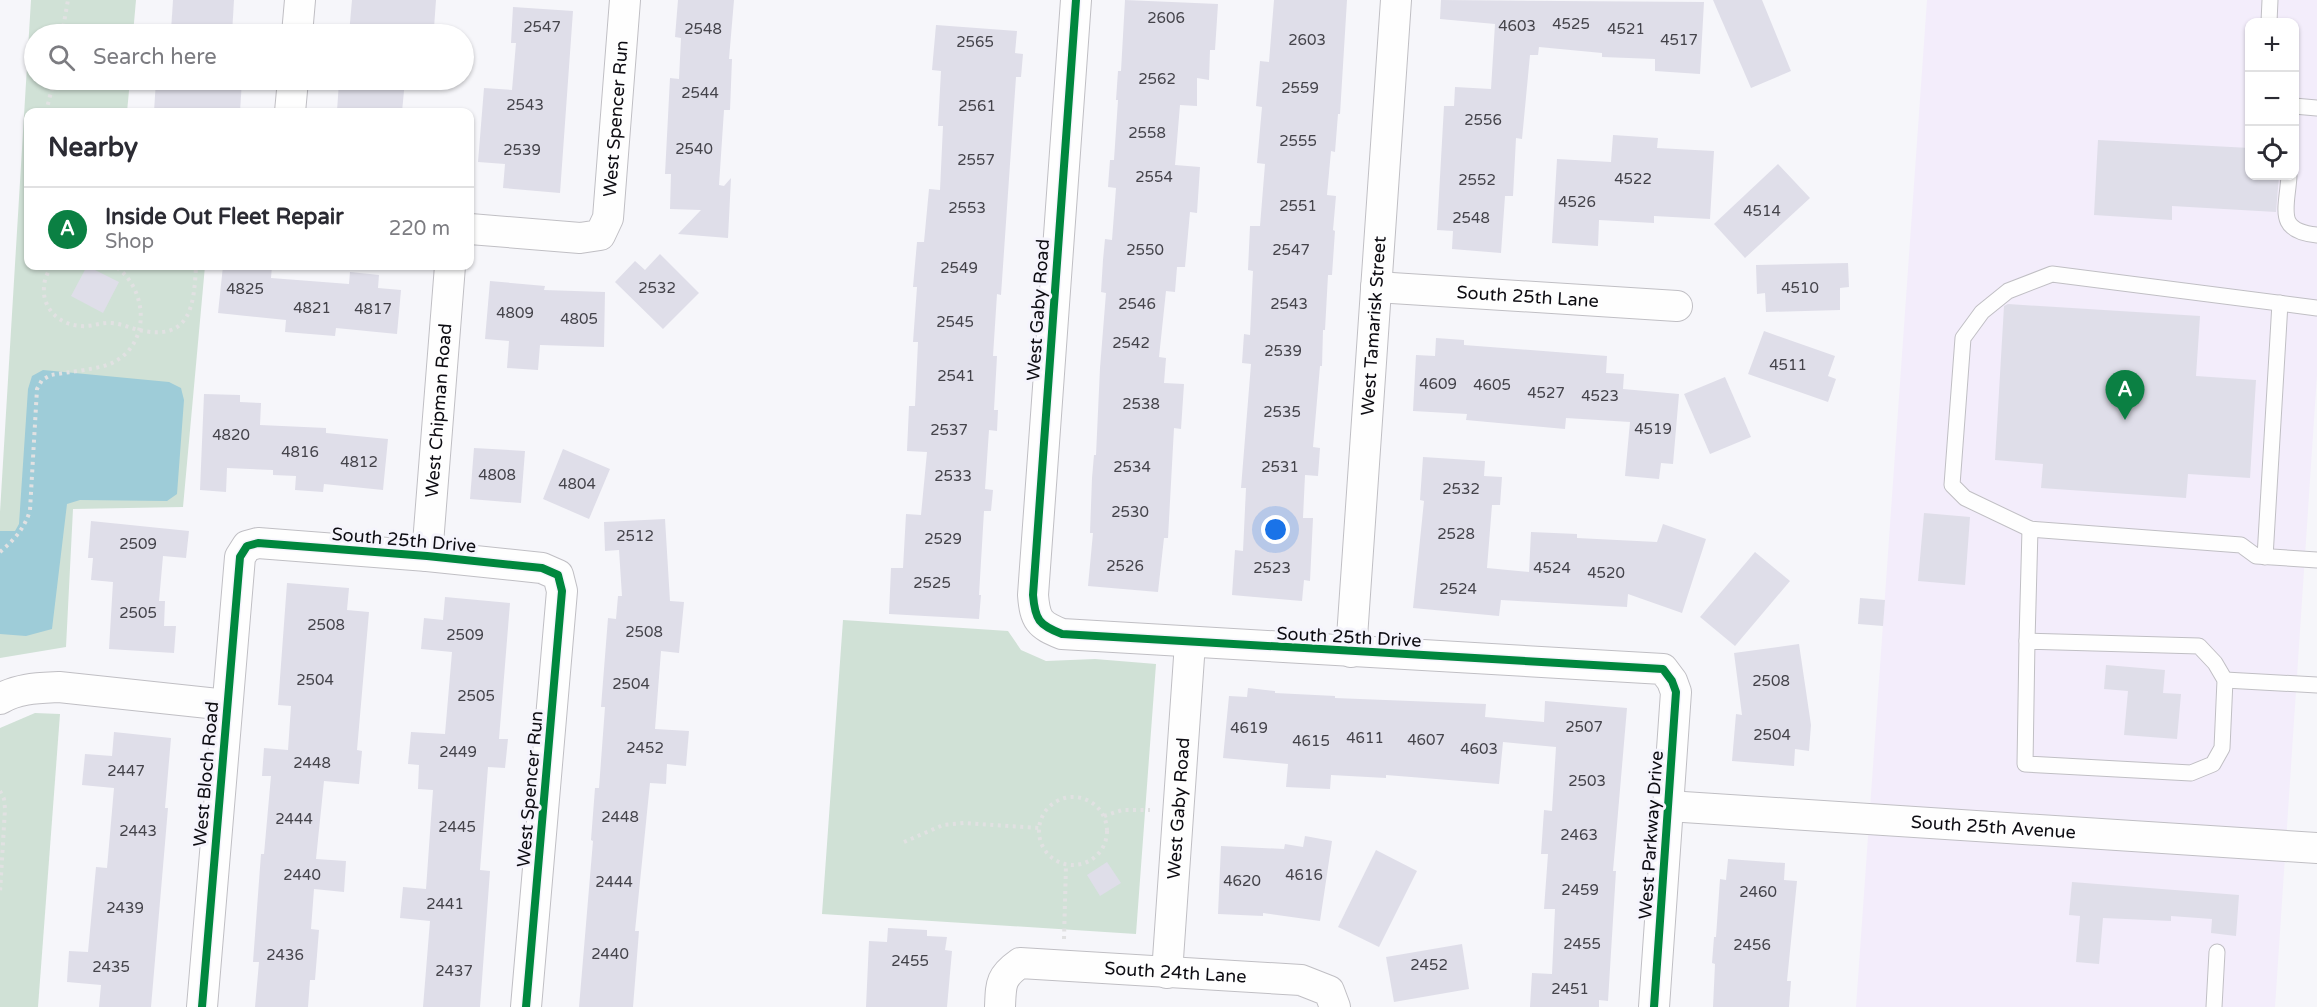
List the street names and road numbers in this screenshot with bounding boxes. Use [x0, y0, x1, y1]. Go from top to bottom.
street label: West Spencer Run [599, 39, 633, 198]
street label: West Tamarisk Street [1356, 235, 1391, 416]
street label: West Gaby Road [1022, 238, 1054, 382]
street label: South 25th Lane [1456, 281, 1599, 312]
street label: West Chipman Road [421, 323, 456, 498]
street label: South 25th Drive [331, 523, 477, 557]
street label: South 25th Drive [1276, 622, 1422, 652]
street label: West Bloch Road [189, 700, 223, 848]
street label: West Spencer Run [512, 710, 548, 868]
street label: West Gaby Road [1163, 737, 1194, 880]
street label: West Parkway Drive [1634, 750, 1668, 920]
street label: South 25th Avenue [1910, 811, 2076, 843]
street label: South 24th Lane [1104, 957, 1247, 988]

